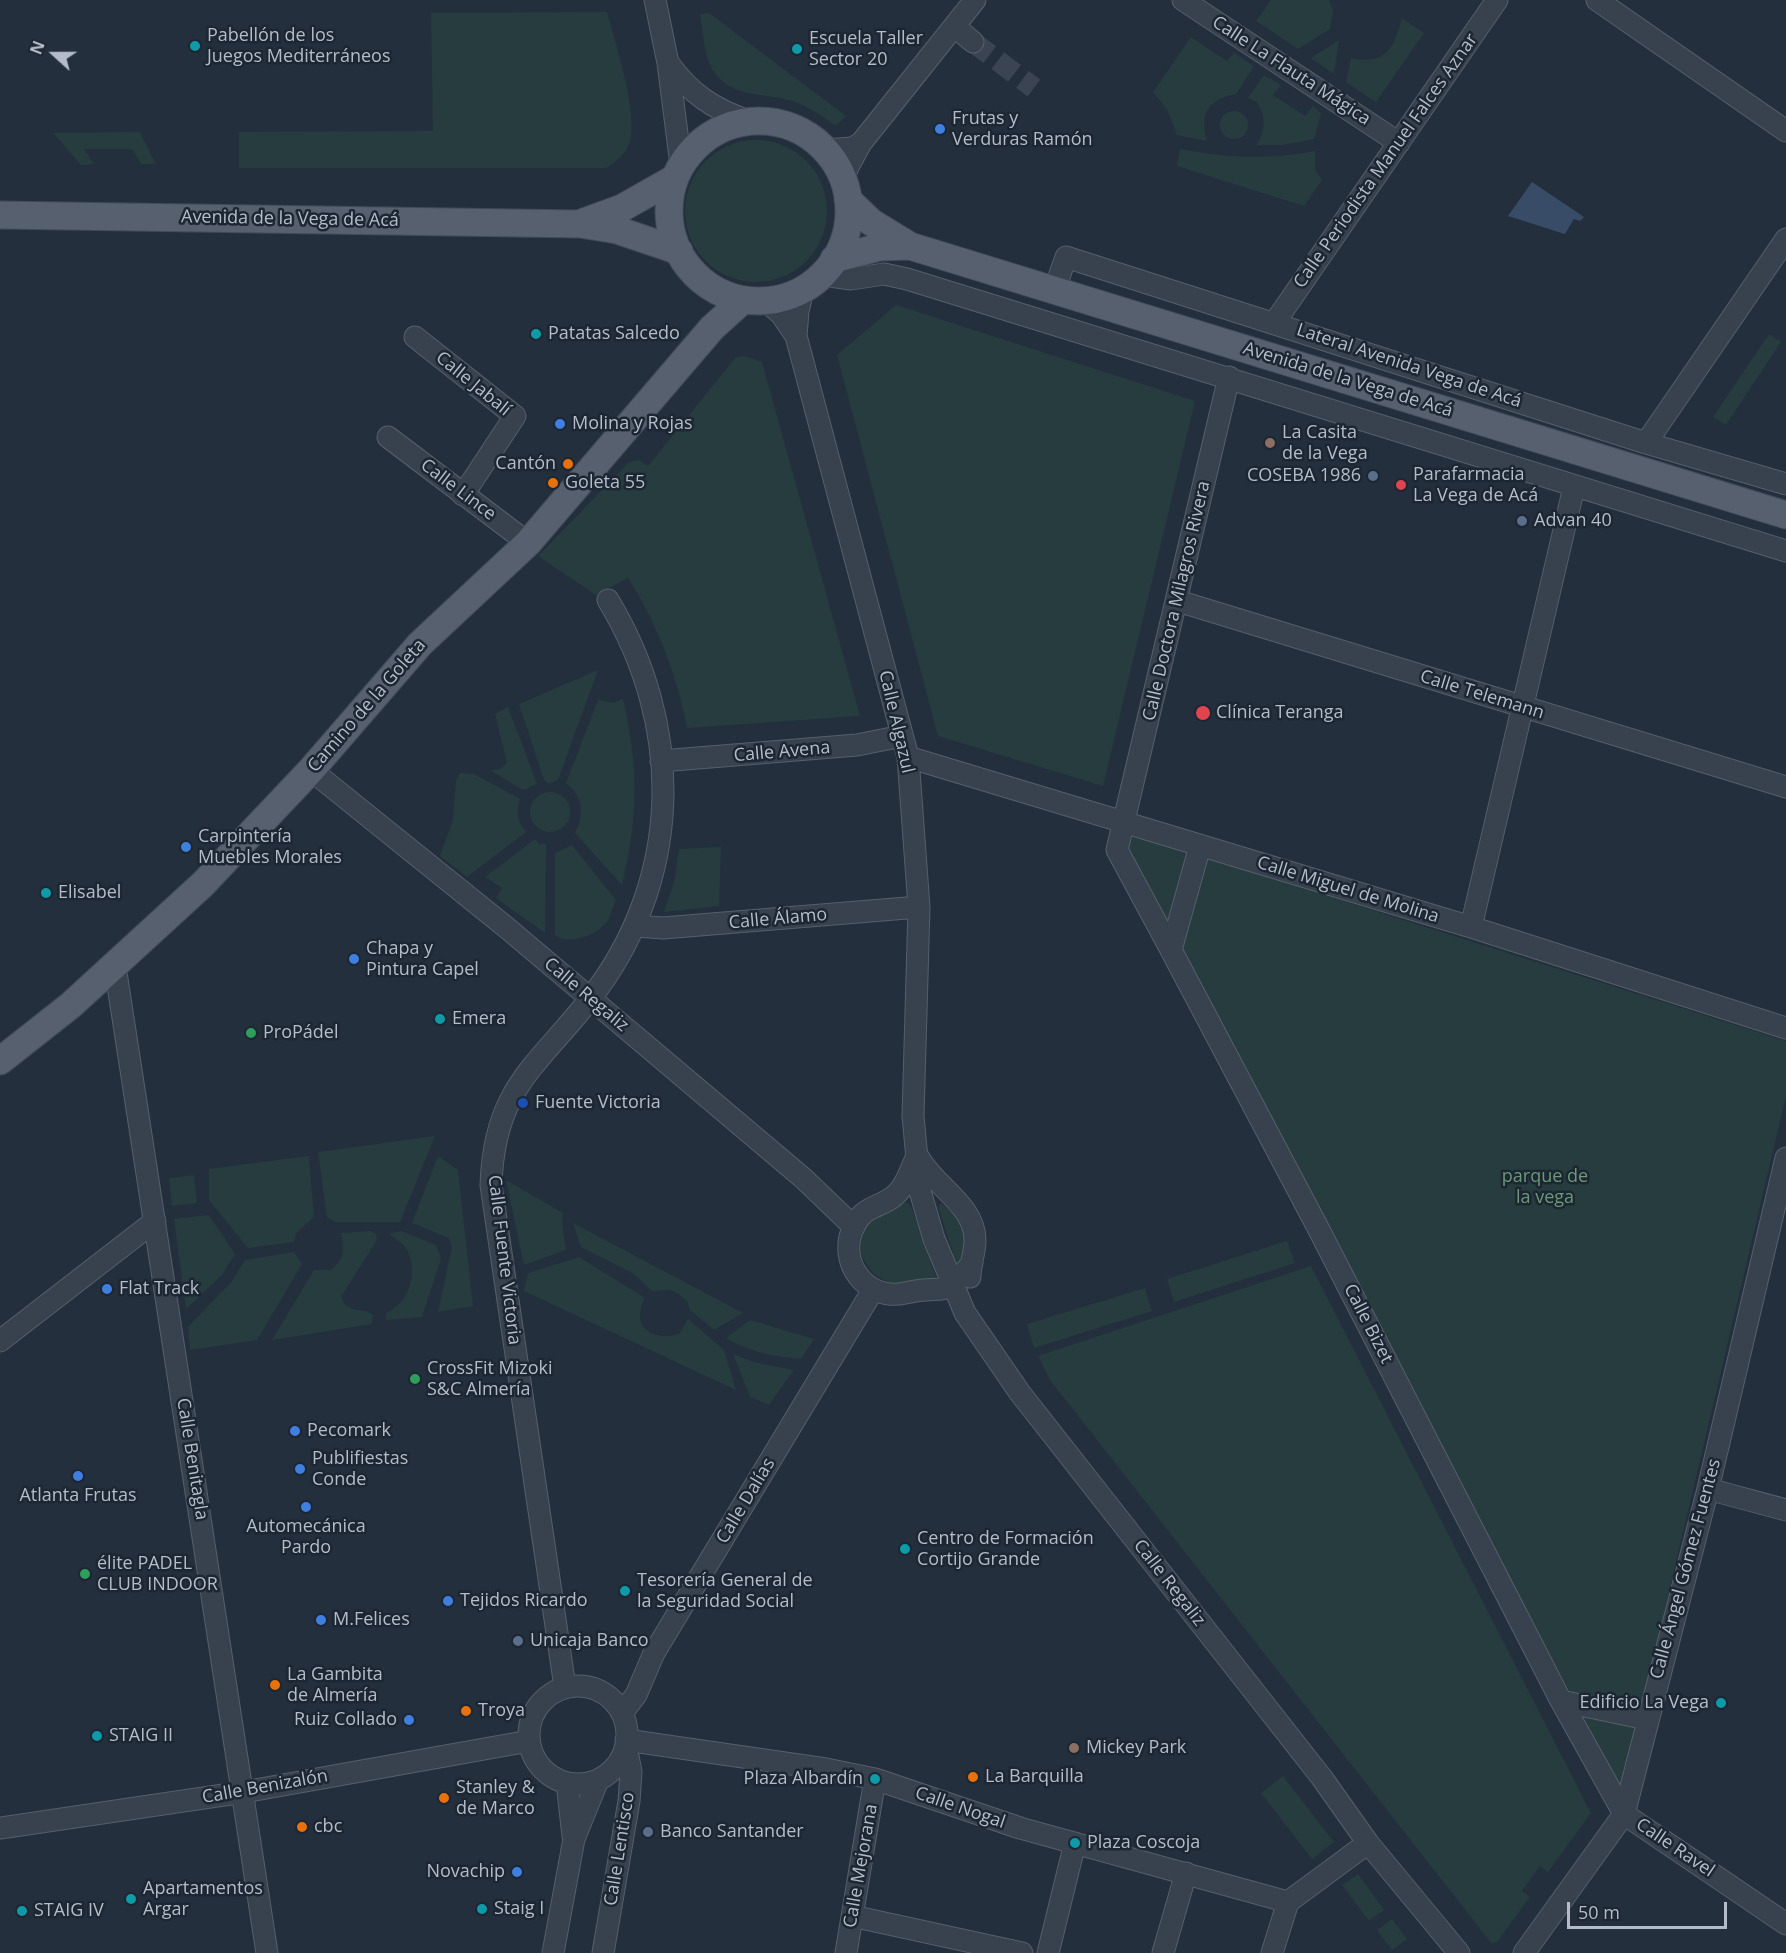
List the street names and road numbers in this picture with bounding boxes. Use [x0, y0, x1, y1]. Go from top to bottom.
street label: Calle La Flauta Mágica [1208, 12, 1374, 130]
street label: Calle Periodista Manuel Falces Aznar [1289, 30, 1483, 292]
street label: Avenida de la Vega de Acá [181, 206, 399, 232]
street label: Lateral Avenida Vega de Acá [1294, 319, 1524, 413]
street label: Avenida de la Vega de Acá [1241, 338, 1455, 422]
street label: Calle Jabalí [431, 347, 515, 421]
street label: Calle Lince [416, 455, 500, 525]
street label: Calle Doctora Milagros Rivera [1139, 479, 1215, 723]
street label: Camino de la Goleta [303, 635, 431, 777]
street label: Calle Telemann [1417, 666, 1547, 724]
street label: Calle Algazul [874, 668, 918, 776]
street label: Calle Avena [733, 737, 831, 767]
street label: Calle Miguel de Molina [1254, 852, 1442, 928]
street label: Calle Álamo [728, 904, 828, 934]
street label: Calle Regaliz [539, 953, 633, 1037]
street label: Calle Fuente Victoria [483, 1174, 525, 1346]
street label: Calle Bizet [1339, 1281, 1397, 1367]
street label: Calle Benitagla [172, 1396, 212, 1522]
street label: Calle Dalías [712, 1454, 780, 1548]
street label: Calle Ángel Gómez Fuentes [1646, 1457, 1726, 1681]
street label: Calle Regaliz [1129, 1535, 1209, 1631]
street label: Calle Benizalón [200, 1765, 330, 1809]
street label: Calle Nogal [912, 1783, 1008, 1833]
street label: Calle Lentisco [600, 1791, 640, 1907]
street label: Calle Mejorana [839, 1802, 883, 1930]
street label: Calle Ravel [1632, 1814, 1718, 1882]

